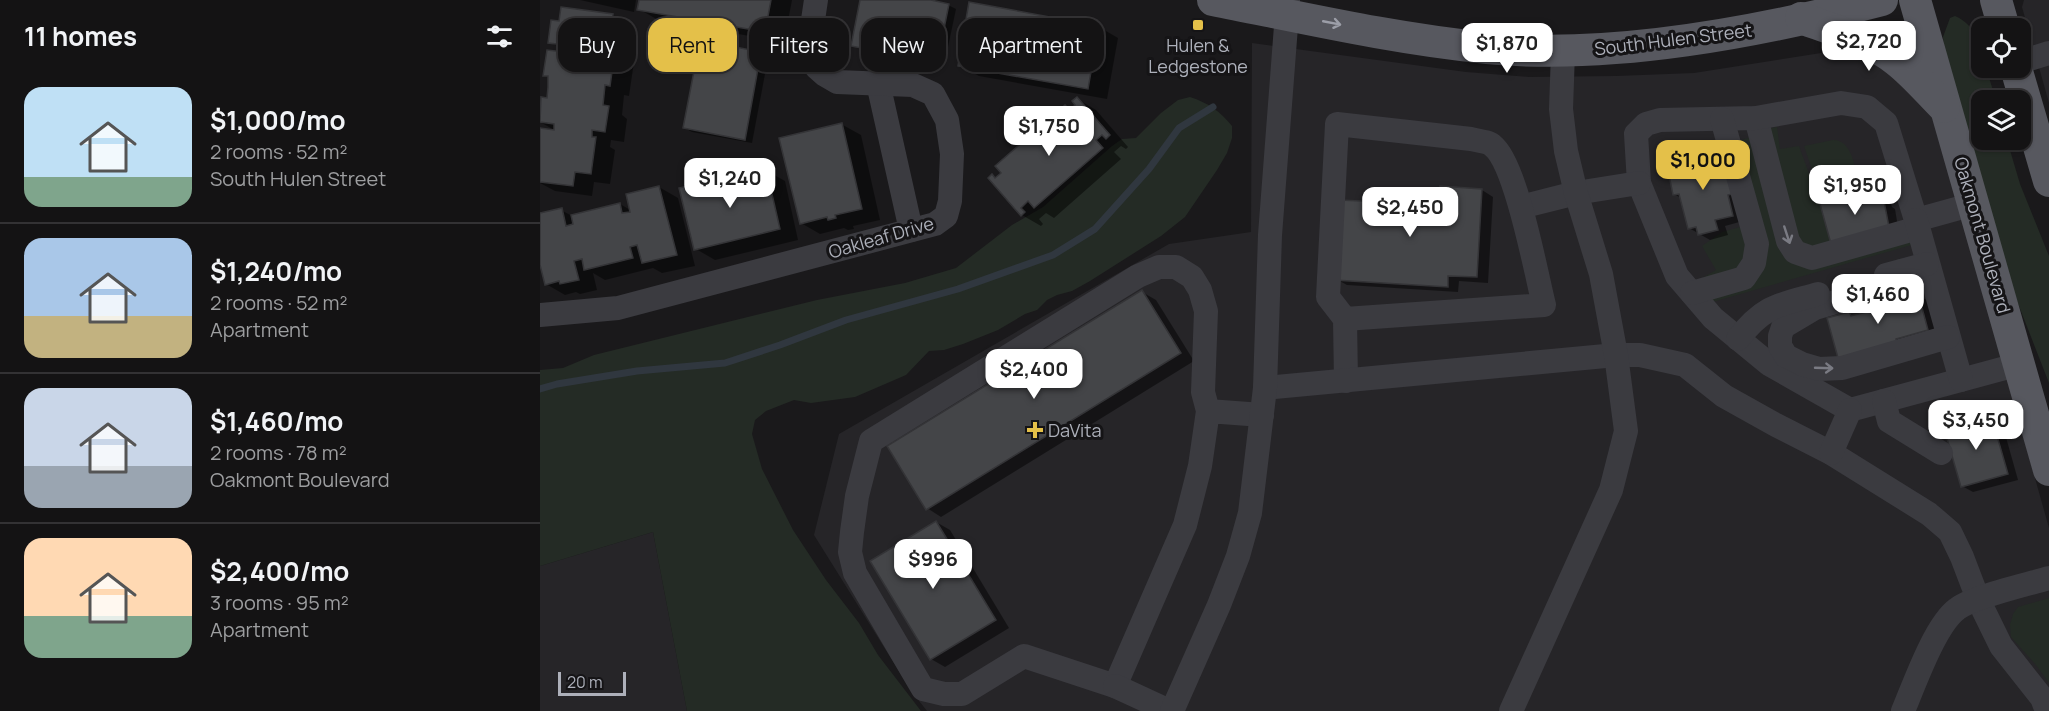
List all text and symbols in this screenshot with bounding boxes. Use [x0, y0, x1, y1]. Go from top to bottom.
street label: South Hulen Street [1593, 17, 1753, 61]
text: 11 homes [24, 18, 137, 54]
chip: Buy [558, 18, 636, 72]
chip: Rent [648, 18, 737, 72]
chip: Filters [749, 18, 849, 72]
chip: New [861, 18, 946, 72]
chip: Apartment [958, 18, 1104, 72]
marker: Hulen & Ledgestone [1191, 18, 1205, 32]
one-way arrow [1322, 18, 1342, 29]
map controls [1971, 18, 2031, 150]
button: locate [1971, 18, 2031, 78]
icon: filters [483, 20, 516, 53]
pin: $2,720 [1820, 21, 1918, 72]
pin: $1,870 [1458, 23, 1556, 74]
text: $2,720 [1836, 27, 1902, 54]
text: $1,870 [1476, 29, 1538, 56]
place label: Hulen & Ledgestone [1148, 33, 1248, 78]
button: layers [1971, 90, 2031, 150]
text: $1,000/mo [210, 102, 346, 138]
pin: $1,750 [1000, 106, 1098, 157]
icon: home [72, 111, 144, 183]
text: $1,750 [1018, 112, 1080, 139]
text: 2 rooms · 52 m² [210, 138, 347, 165]
pin: $1,000 [1654, 140, 1752, 191]
text: $1,000 [1670, 146, 1736, 173]
street label: Oakmont Boulevard [1949, 154, 2017, 316]
pin: $1,240 [681, 158, 779, 209]
text: $1,240 [698, 164, 762, 191]
text: South Hulen Street [210, 165, 386, 192]
pin: $1,950 [1806, 165, 1904, 216]
text: $1,950 [1823, 171, 1887, 198]
pin: $2,450 [1361, 187, 1459, 238]
text: $2,450 [1376, 193, 1444, 220]
street label: Oakleaf Drive [826, 211, 936, 263]
one-way arrow [1782, 225, 1793, 244]
text: $1,240/mo [210, 253, 342, 289]
icon: home [72, 262, 144, 334]
pin: $1,460 [1829, 274, 1927, 325]
text: $1,460 [1846, 280, 1910, 307]
text: 2 rooms · 52 m² [210, 289, 347, 316]
text: Apartment [210, 316, 309, 343]
pin: $2,400 [985, 349, 1083, 400]
text: $2,400 [999, 355, 1069, 382]
one-way arrow [1814, 362, 1834, 373]
pin: $3,450 [1927, 400, 2025, 451]
text: $1,460/mo [210, 403, 343, 439]
text: $3,450 [1942, 406, 2010, 433]
icon: home [72, 412, 144, 484]
place label: DaVita [1048, 418, 1101, 442]
marker: DaVita [1026, 421, 1044, 439]
text: 2 rooms · 78 m² [210, 439, 347, 466]
text: Oakmont Boulevard [210, 466, 390, 493]
pin: $996 [897, 539, 969, 590]
text: $996 [908, 545, 958, 572]
text: $2,400/mo [210, 553, 349, 589]
icon: home [72, 562, 144, 634]
text: 3 rooms · 95 m² [210, 589, 349, 616]
text: Apartment [210, 616, 309, 643]
scale bar [558, 669, 626, 696]
text: 20 m [567, 671, 603, 693]

